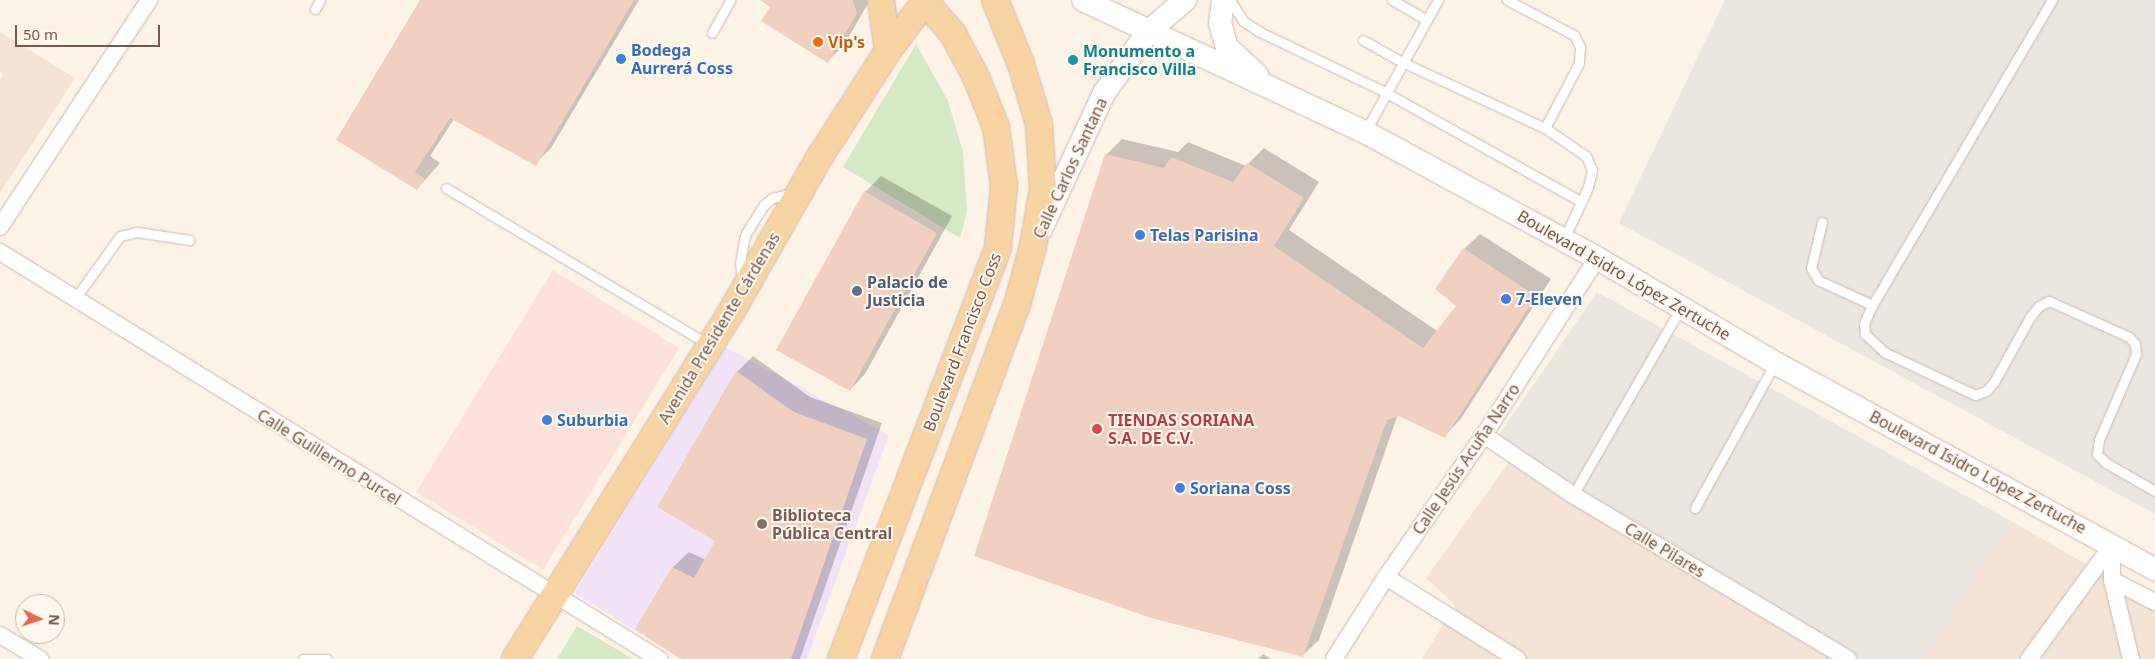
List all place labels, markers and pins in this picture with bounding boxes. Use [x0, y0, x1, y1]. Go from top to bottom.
place label: Vip's [828, 32, 865, 52]
marker: Vip's [812, 36, 824, 48]
place label: Bodega Aurrerá Coss [631, 40, 733, 78]
place label: Monumento a Francisco Villa [1083, 41, 1196, 79]
marker: Bodega Aurrerá Coss [615, 53, 627, 65]
marker: Monumento a Francisco Villa [1067, 54, 1079, 66]
place label: Telas Parisina [1150, 225, 1258, 245]
marker: Telas Parisina [1134, 229, 1146, 241]
place label: Palacio de Justicia [867, 272, 948, 310]
marker: Palacio de Justicia [851, 285, 863, 297]
place label: 7-Eleven [1516, 289, 1582, 309]
marker: 7-Eleven [1500, 293, 1512, 305]
place label: Suburbia [557, 410, 628, 430]
place label: TIENDAS SORIANA S.A. DE C.V. [1108, 410, 1254, 448]
marker: Suburbia [541, 414, 553, 426]
marker: TIENDAS SORIANA S.A. DE C.V. [1090, 422, 1104, 436]
place label: Soriana Coss [1190, 478, 1291, 498]
marker: Soriana Coss [1174, 482, 1186, 494]
place label: Biblioteca Pública Central [772, 505, 892, 543]
marker: Biblioteca Pública Central [756, 518, 768, 530]

